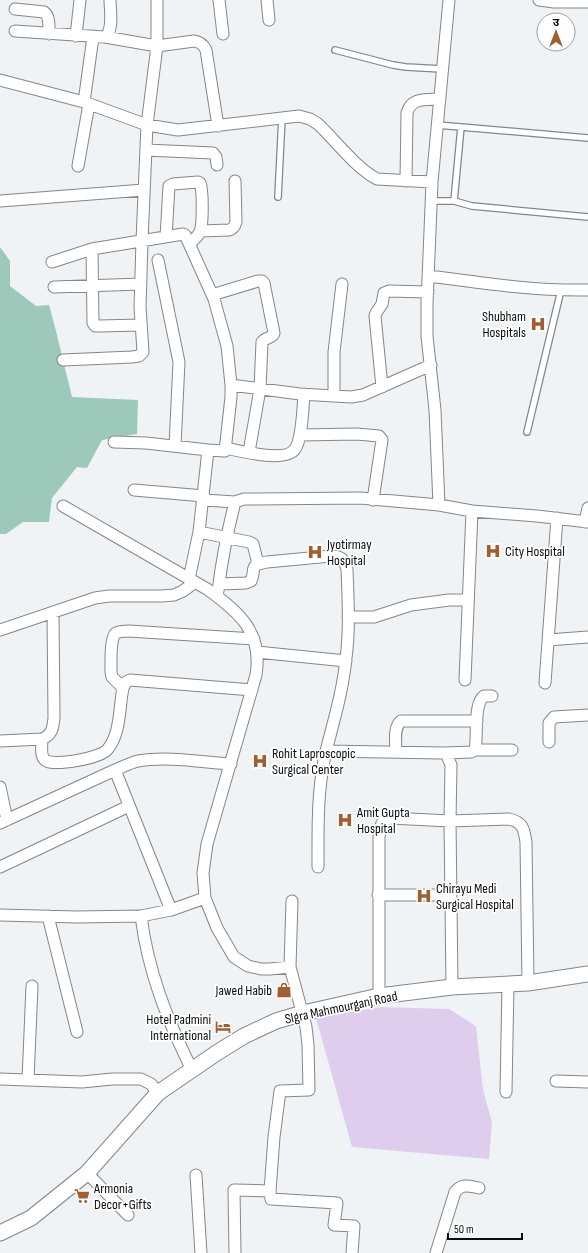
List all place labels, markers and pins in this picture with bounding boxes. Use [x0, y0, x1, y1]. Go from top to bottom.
place label: Shubham Hospitals [482, 308, 526, 341]
hospital icon: Shubham Hospitals [529, 315, 547, 333]
place label: Jyotirmay Hospital [326, 536, 372, 569]
hospital icon: City Hospital [484, 542, 502, 560]
hospital icon: Jyotirmay Hospital [306, 543, 324, 561]
place label: City Hospital [505, 543, 565, 560]
place label: Rohit Laproscopic Surgical Center [272, 745, 356, 778]
hospital icon: Rohit Laproscopic Surgical Center [251, 752, 269, 770]
place label: Amit Gupta Hospital [356, 804, 410, 837]
hospital icon: Amit Gupta Hospital [336, 811, 354, 829]
place label: Chirayu Medi Surgical Hospital [436, 880, 514, 913]
hospital icon: Chirayu Medi Surgical Hospital [415, 887, 433, 905]
shop icon: Jawed Habib [275, 981, 293, 999]
place label: Jawed Habib [215, 982, 272, 999]
place label: Hotel Padmini International [146, 1011, 211, 1044]
hotel icon: Hotel Padmini International [214, 1018, 232, 1036]
place label: Armonia Decor+Gifts [93, 1180, 152, 1213]
supermarket icon: Armonia Decor+Gifts [73, 1187, 91, 1205]

